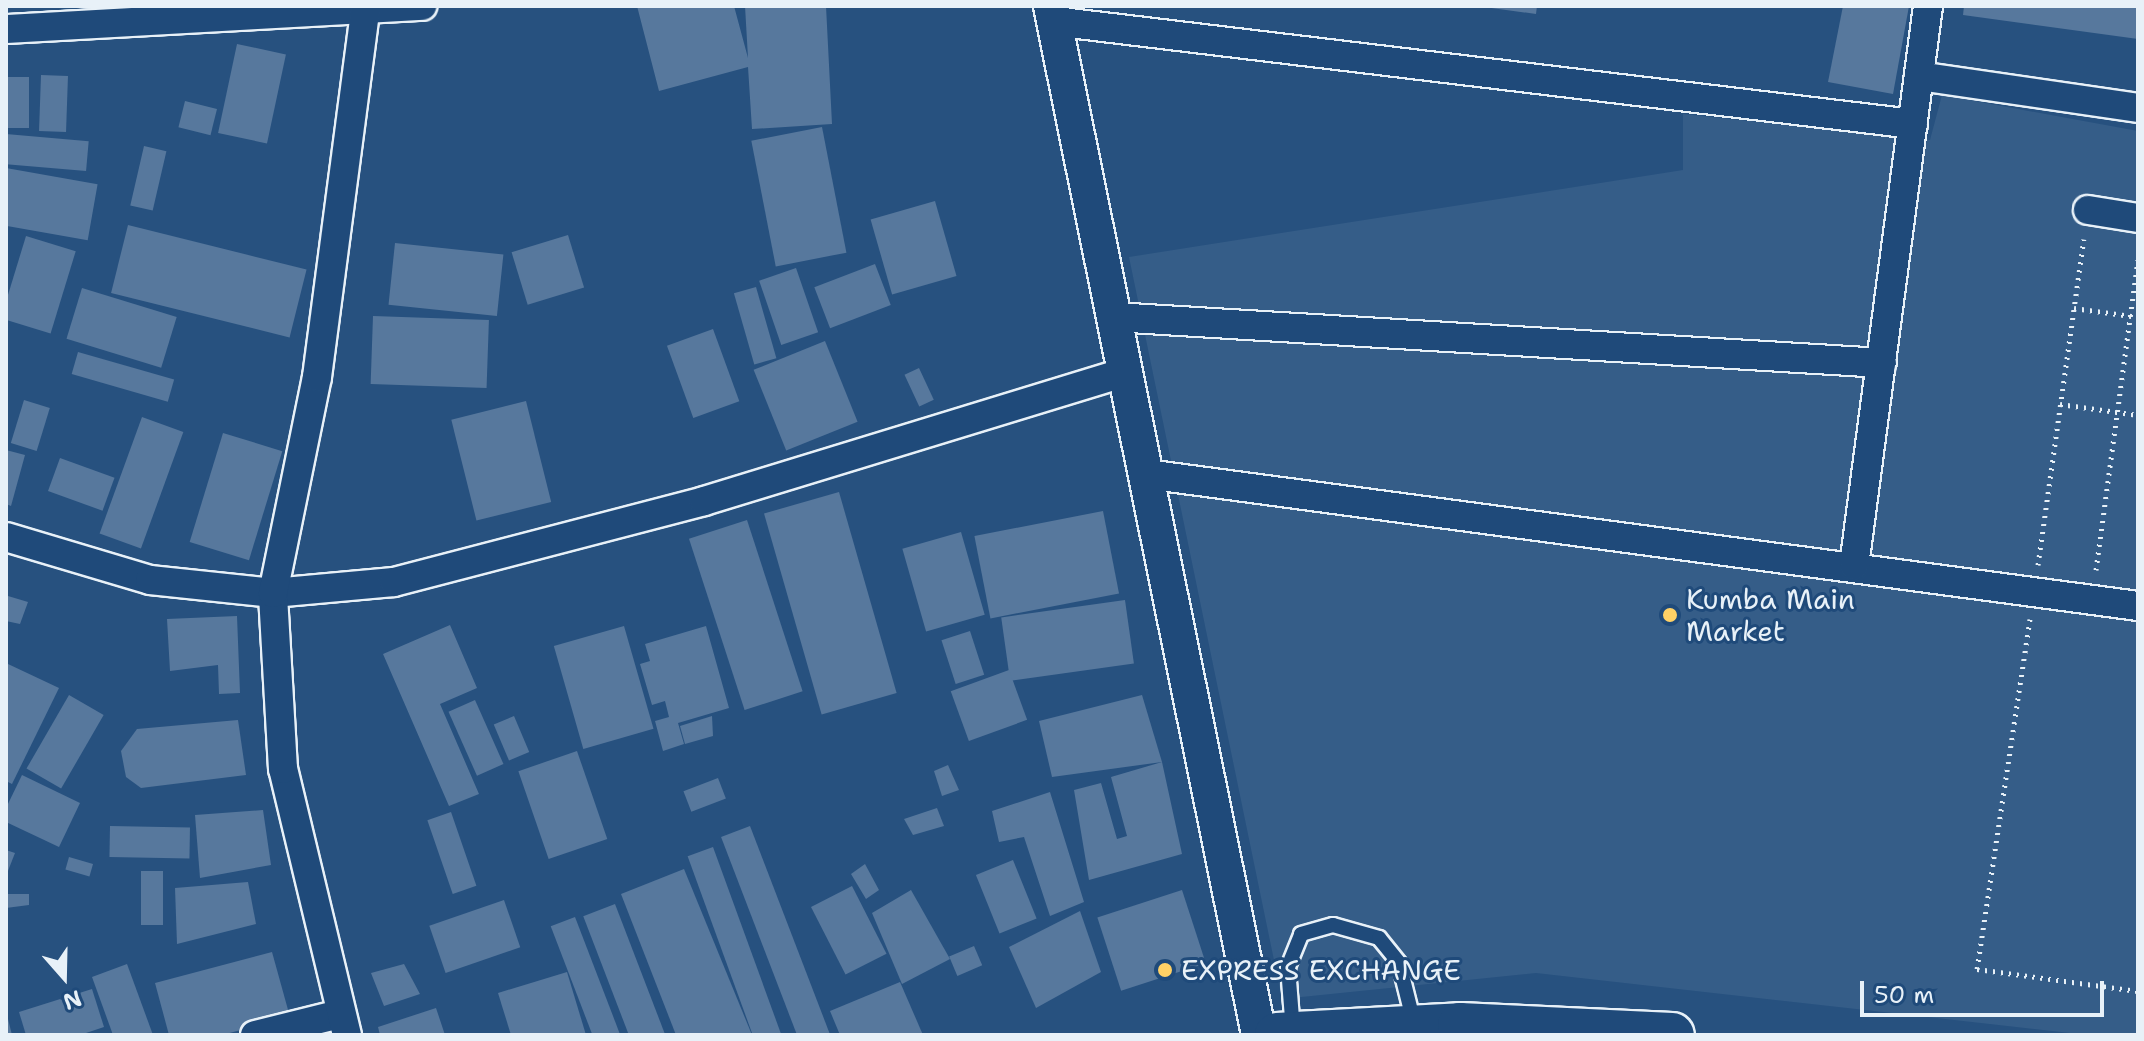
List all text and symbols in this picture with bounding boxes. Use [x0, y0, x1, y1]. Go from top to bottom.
place label: Kumba Main Market [1686, 582, 1855, 648]
marker: Kumba Main Market [1661, 606, 1679, 624]
north arrow [24, 937, 104, 1017]
place label: EXPRESS EXCHANGE [1181, 953, 1461, 987]
marker: EXPRESS EXCHANGE [1156, 961, 1174, 979]
scale bar [1864, 965, 2108, 1015]
text: 50 m [1874, 979, 1934, 1011]
text: N [59, 983, 86, 1017]

